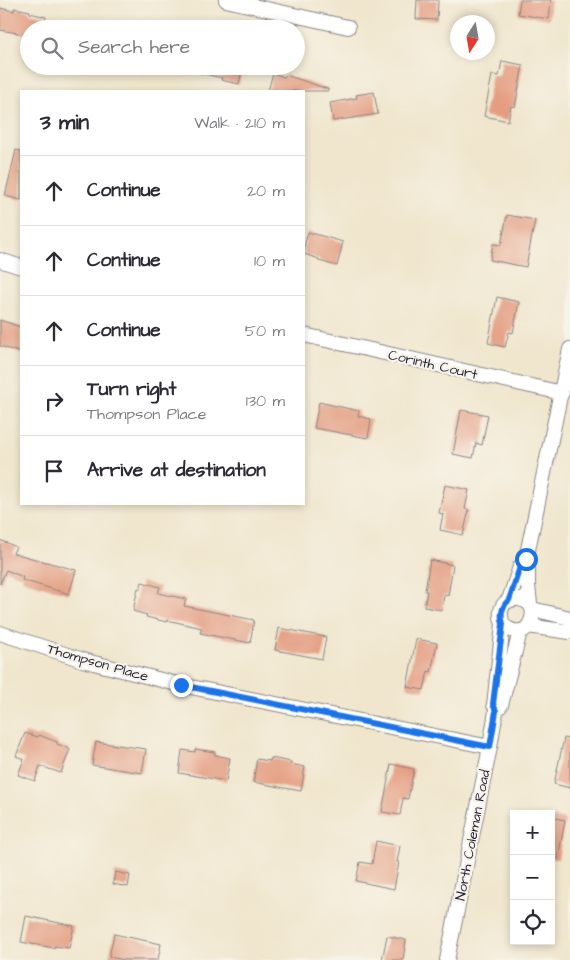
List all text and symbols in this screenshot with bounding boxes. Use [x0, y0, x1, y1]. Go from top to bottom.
north arrow [450, 15, 495, 60]
search box [20, 20, 305, 75]
icon: search [38, 34, 66, 62]
text: Search here [78, 34, 190, 61]
text: 3 min [40, 108, 89, 137]
text: Walk · 210 m [194, 112, 285, 134]
icon: ahead [40, 177, 68, 205]
text: Continue [87, 177, 161, 204]
text: 20 m [247, 180, 285, 202]
icon: ahead [40, 247, 68, 275]
text: Continue [87, 247, 161, 274]
text: 10 m [254, 250, 285, 272]
icon: ahead [40, 317, 68, 345]
text: Continue [87, 317, 161, 344]
text: 50 m [245, 320, 285, 342]
street label: Corinth Court [386, 345, 480, 385]
text: Turn right [87, 376, 176, 403]
icon: right [40, 387, 68, 415]
text: 130 m [246, 390, 285, 412]
text: Thompson Place [87, 403, 206, 425]
icon: arrive [40, 457, 68, 485]
text: Arrive at destination [87, 457, 266, 484]
route start [515, 548, 538, 571]
street label: Thompson Place [45, 639, 151, 687]
route end [170, 674, 193, 697]
street label: North Coleman Road [450, 768, 495, 902]
map controls [510, 810, 555, 945]
button: + [510, 810, 555, 855]
button: − [510, 855, 555, 900]
button: locate [510, 900, 555, 945]

